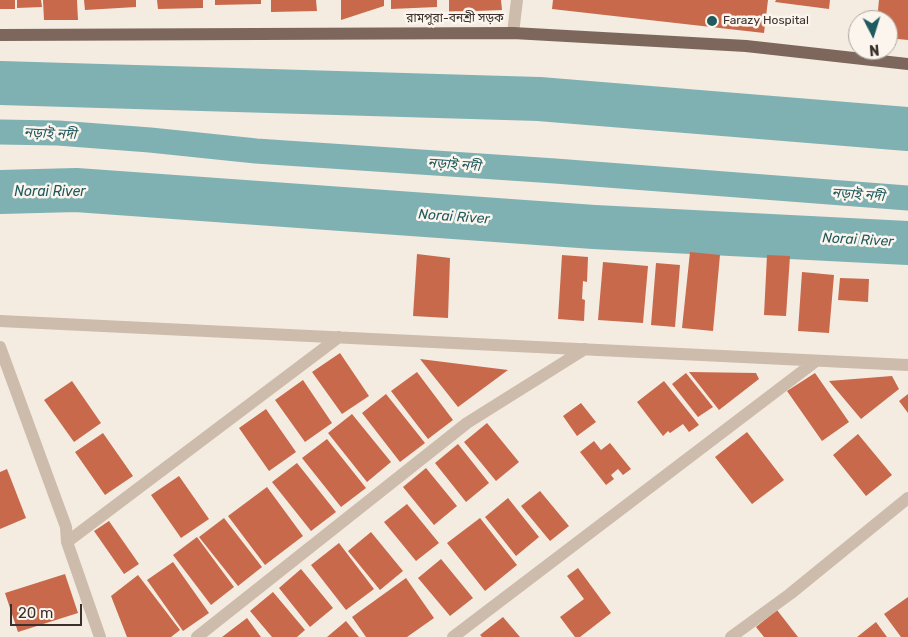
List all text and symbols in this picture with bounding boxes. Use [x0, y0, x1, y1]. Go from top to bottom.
north arrow [848, 10, 898, 60]
street label: রামপুরা-বনশ্রী সড়ক [406, 12, 504, 26]
marker: Farazy Hospital [705, 14, 719, 28]
place label: Farazy Hospital [723, 14, 809, 28]
text: N [869, 41, 880, 58]
water label: নড়াই নদী [23, 125, 77, 143]
water label: নড়াই নদী [427, 155, 481, 175]
water label: Norai River [14, 184, 86, 200]
water label: নড়াই নদী [831, 185, 885, 205]
water label: Norai River [418, 206, 490, 228]
water label: Norai River [822, 230, 894, 250]
scale bar [12, 594, 85, 626]
text: 20 m [18, 604, 53, 622]

